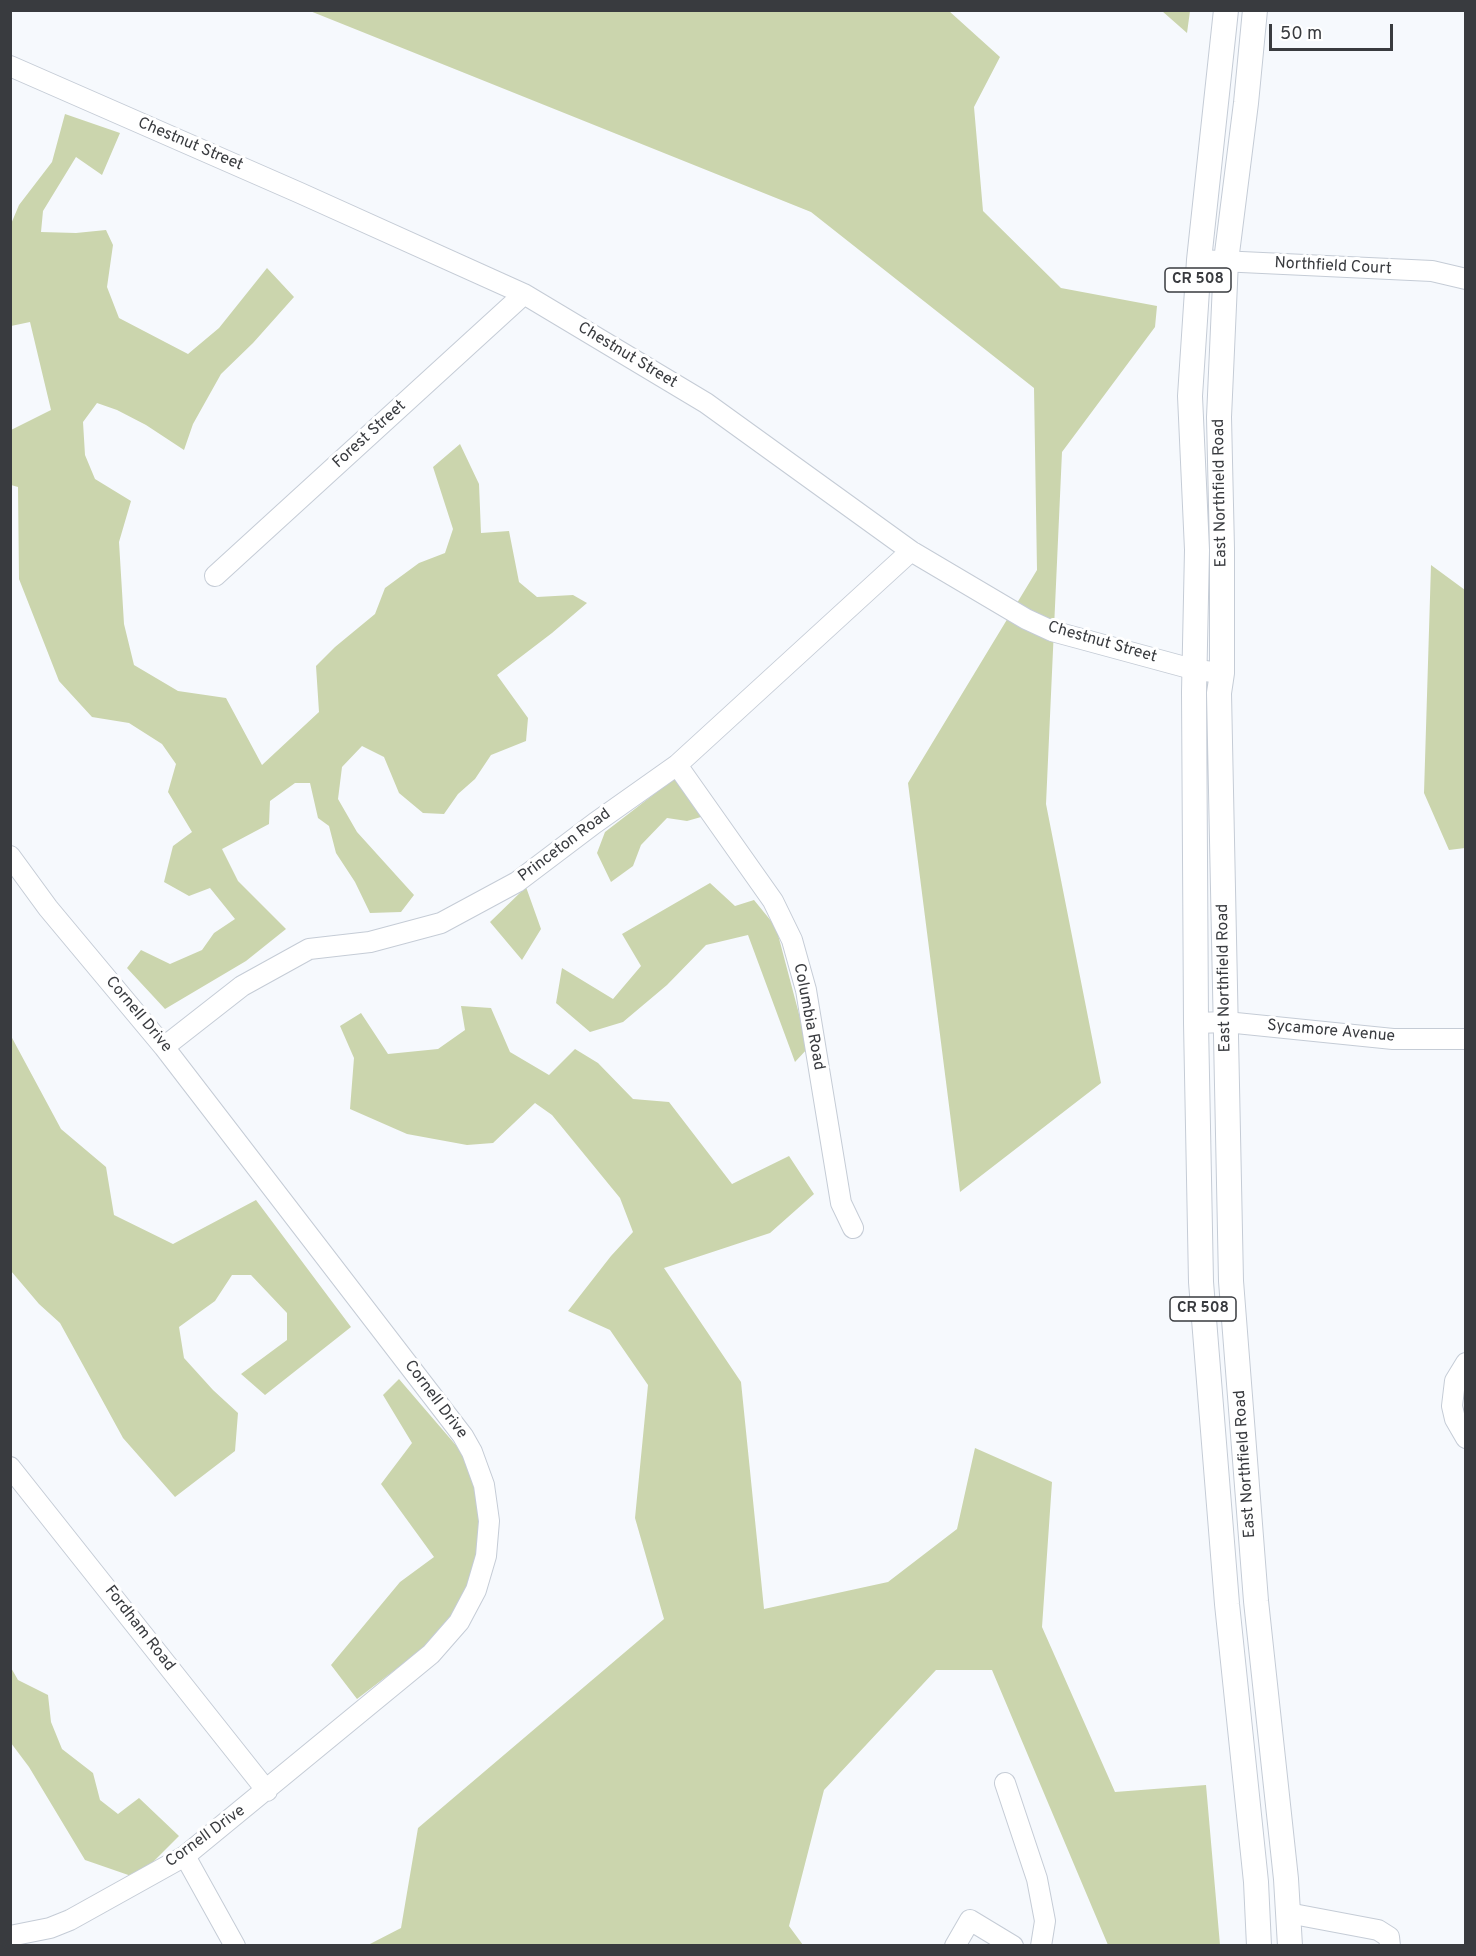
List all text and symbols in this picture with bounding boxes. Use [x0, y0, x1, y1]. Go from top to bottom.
scale bar [1272, 12, 1396, 50]
text: 50 m [1280, 23, 1322, 46]
street label: Chestnut Street [134, 114, 246, 176]
street label: Northfield Court [1274, 254, 1392, 280]
road number: CR 508 [1165, 268, 1231, 292]
street label: Chestnut Street [574, 319, 680, 393]
street label: Forest Street [329, 397, 411, 473]
street label: East Northfield Road [1210, 419, 1232, 567]
street label: Chestnut Street [1045, 618, 1159, 668]
street label: Princeton Road [515, 805, 615, 887]
street label: East Northfield Road [1214, 904, 1236, 1052]
street label: Columbia Road [788, 962, 828, 1072]
street label: Cornell Drive [101, 973, 175, 1057]
street label: Sycamore Avenue [1266, 1017, 1396, 1047]
road number: CR 508 [1170, 1297, 1236, 1321]
street label: Cornell Drive [399, 1357, 471, 1443]
street label: East Northfield Road [1231, 1389, 1261, 1539]
street label: Fordham Road [100, 1582, 178, 1676]
street label: Cornell Drive [163, 1802, 249, 1872]

